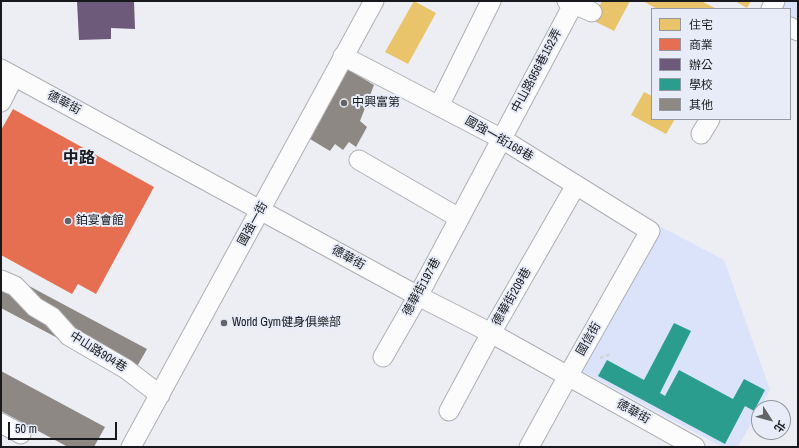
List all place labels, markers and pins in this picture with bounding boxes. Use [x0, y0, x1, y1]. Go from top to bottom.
place label: 中興富第 [352, 96, 400, 110]
marker: 中興富第 [339, 98, 349, 108]
place label: 鉑宴會館 [76, 214, 124, 228]
marker: 鉑宴會館 [63, 216, 73, 226]
place label: World Gym健身俱樂部 [232, 316, 341, 330]
marker: World Gym健身俱樂部 [219, 318, 229, 328]

